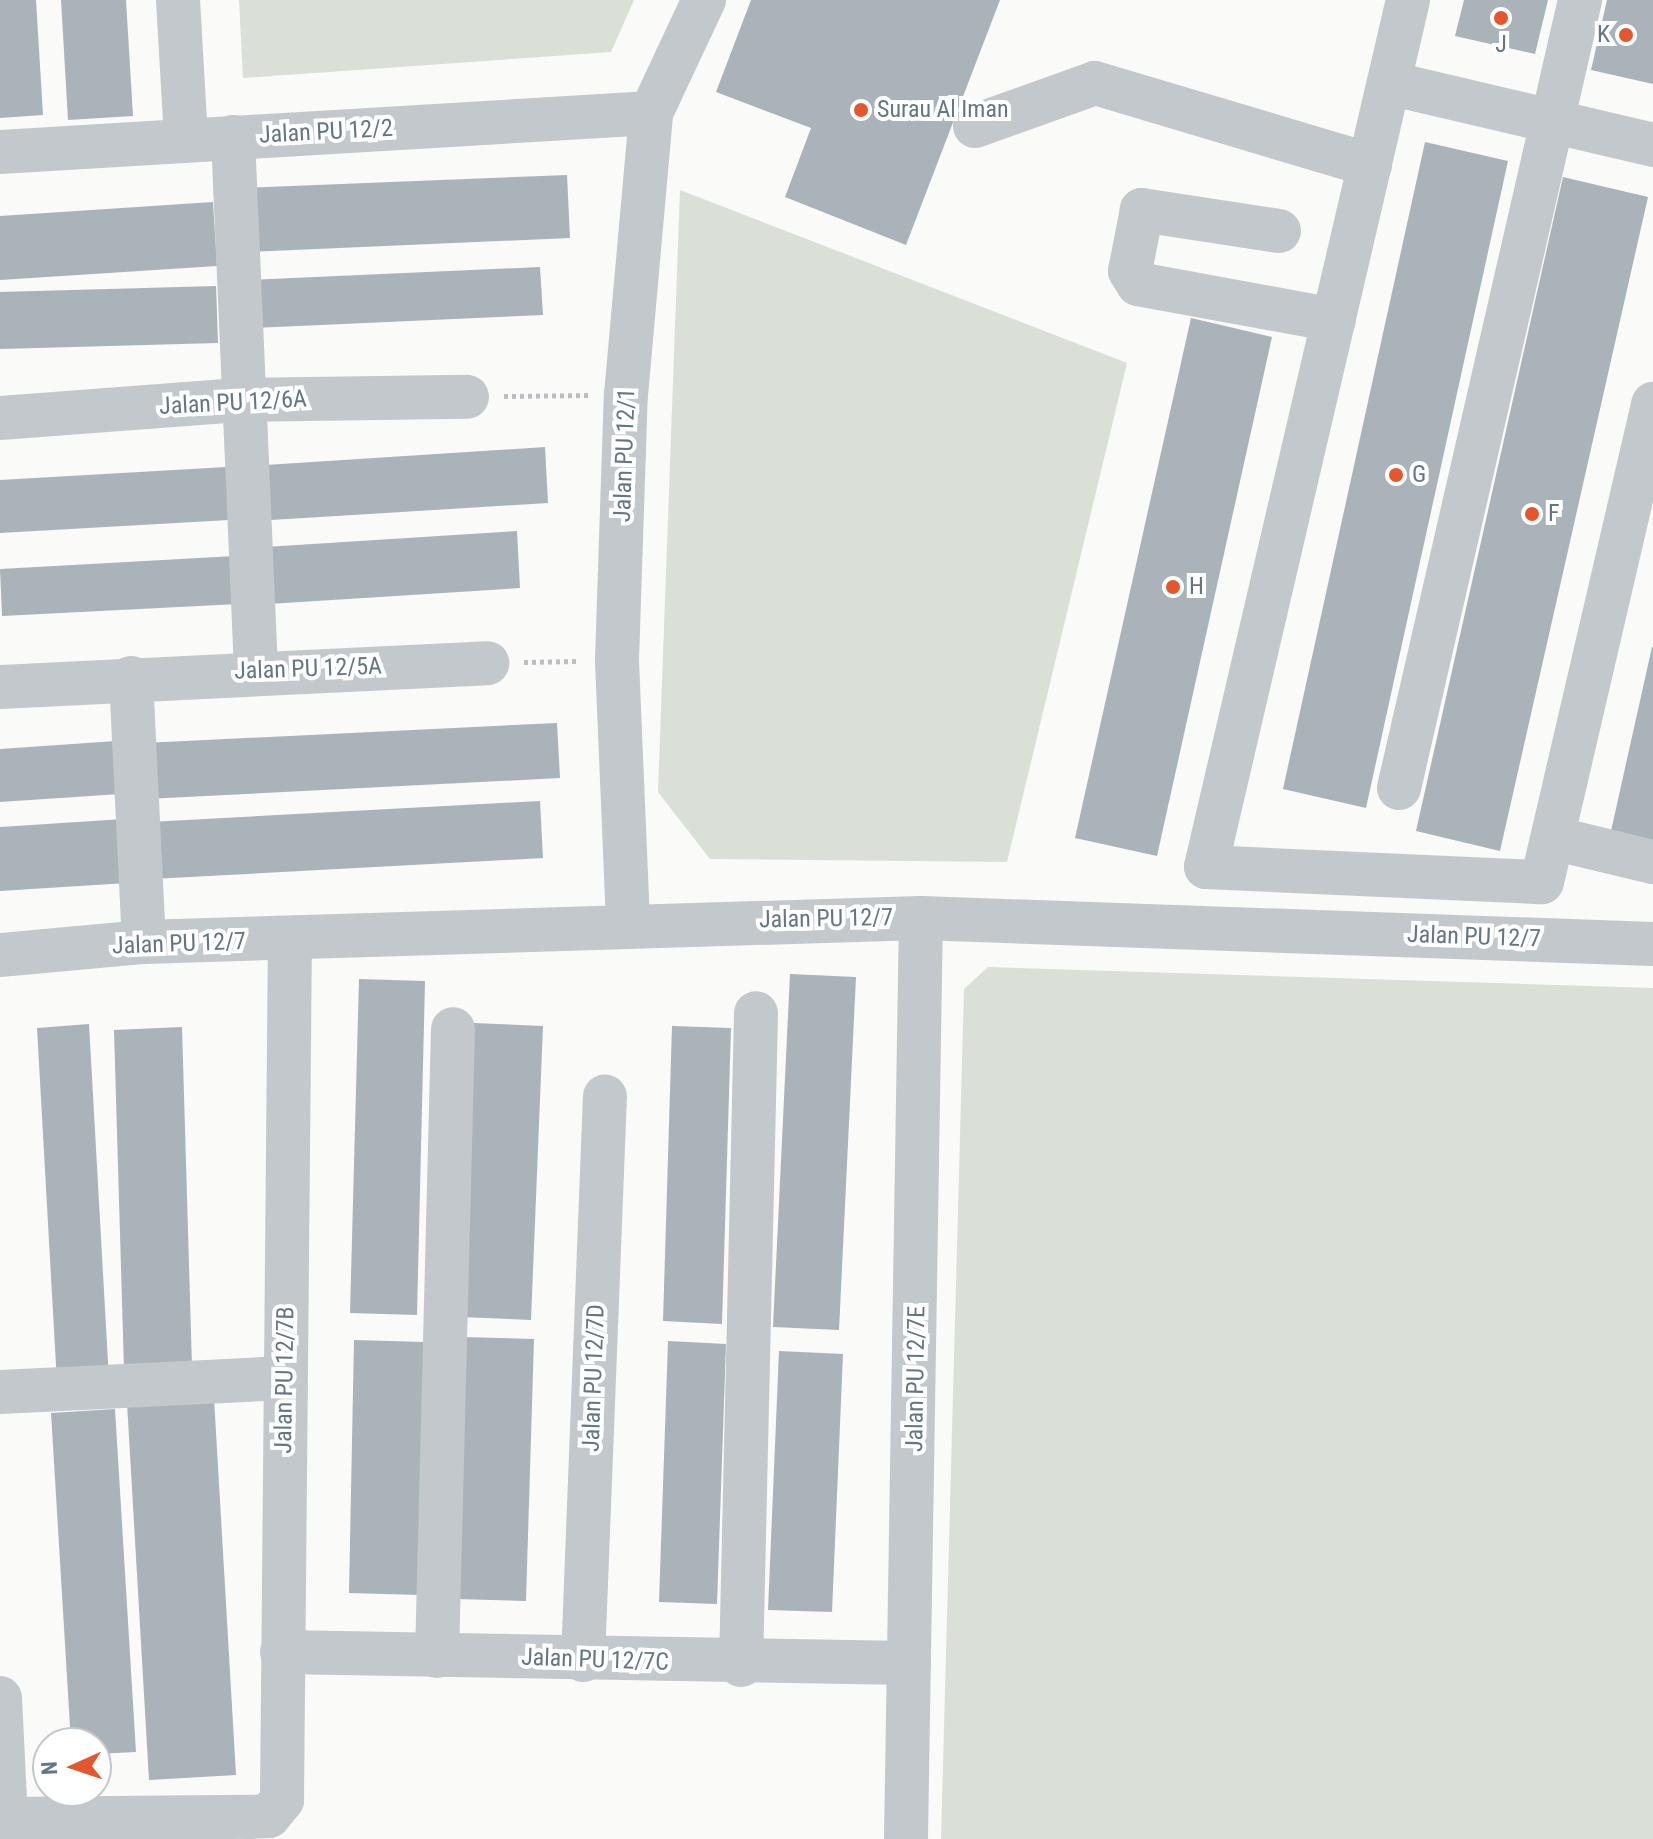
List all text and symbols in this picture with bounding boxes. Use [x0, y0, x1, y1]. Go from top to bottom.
marker: J [1492, 9, 1510, 27]
place label: K [1597, 21, 1610, 49]
marker: K [1617, 26, 1635, 44]
place label: J [1495, 31, 1507, 59]
place label: Surau Al Iman [877, 96, 1009, 124]
marker: Surau Al Iman [852, 101, 870, 119]
street label: Jalan PU 12/2 [258, 114, 394, 150]
street label: Jalan PU 12/6A [158, 385, 308, 421]
street label: Jalan PU 12/1 [608, 388, 642, 522]
place label: G [1412, 461, 1426, 489]
marker: G [1387, 466, 1405, 484]
place label: F [1548, 500, 1560, 528]
marker: F [1523, 505, 1541, 523]
place label: H [1189, 573, 1204, 601]
marker: H [1164, 578, 1182, 596]
street label: Jalan PU 12/5A [234, 652, 382, 686]
street label: Jalan PU 12/7 [759, 903, 893, 935]
street label: Jalan PU 12/7 [1407, 920, 1541, 954]
street label: Jalan PU 12/7 [112, 927, 246, 961]
street label: Jalan PU 12/7D [577, 1304, 611, 1452]
street label: Jalan PU 12/7B [269, 1306, 301, 1454]
street label: Jalan PU 12/7E [900, 1306, 932, 1452]
street label: Jalan PU 12/7C [521, 1643, 669, 1677]
north arrow [32, 1727, 112, 1807]
text: N [37, 1761, 62, 1776]

